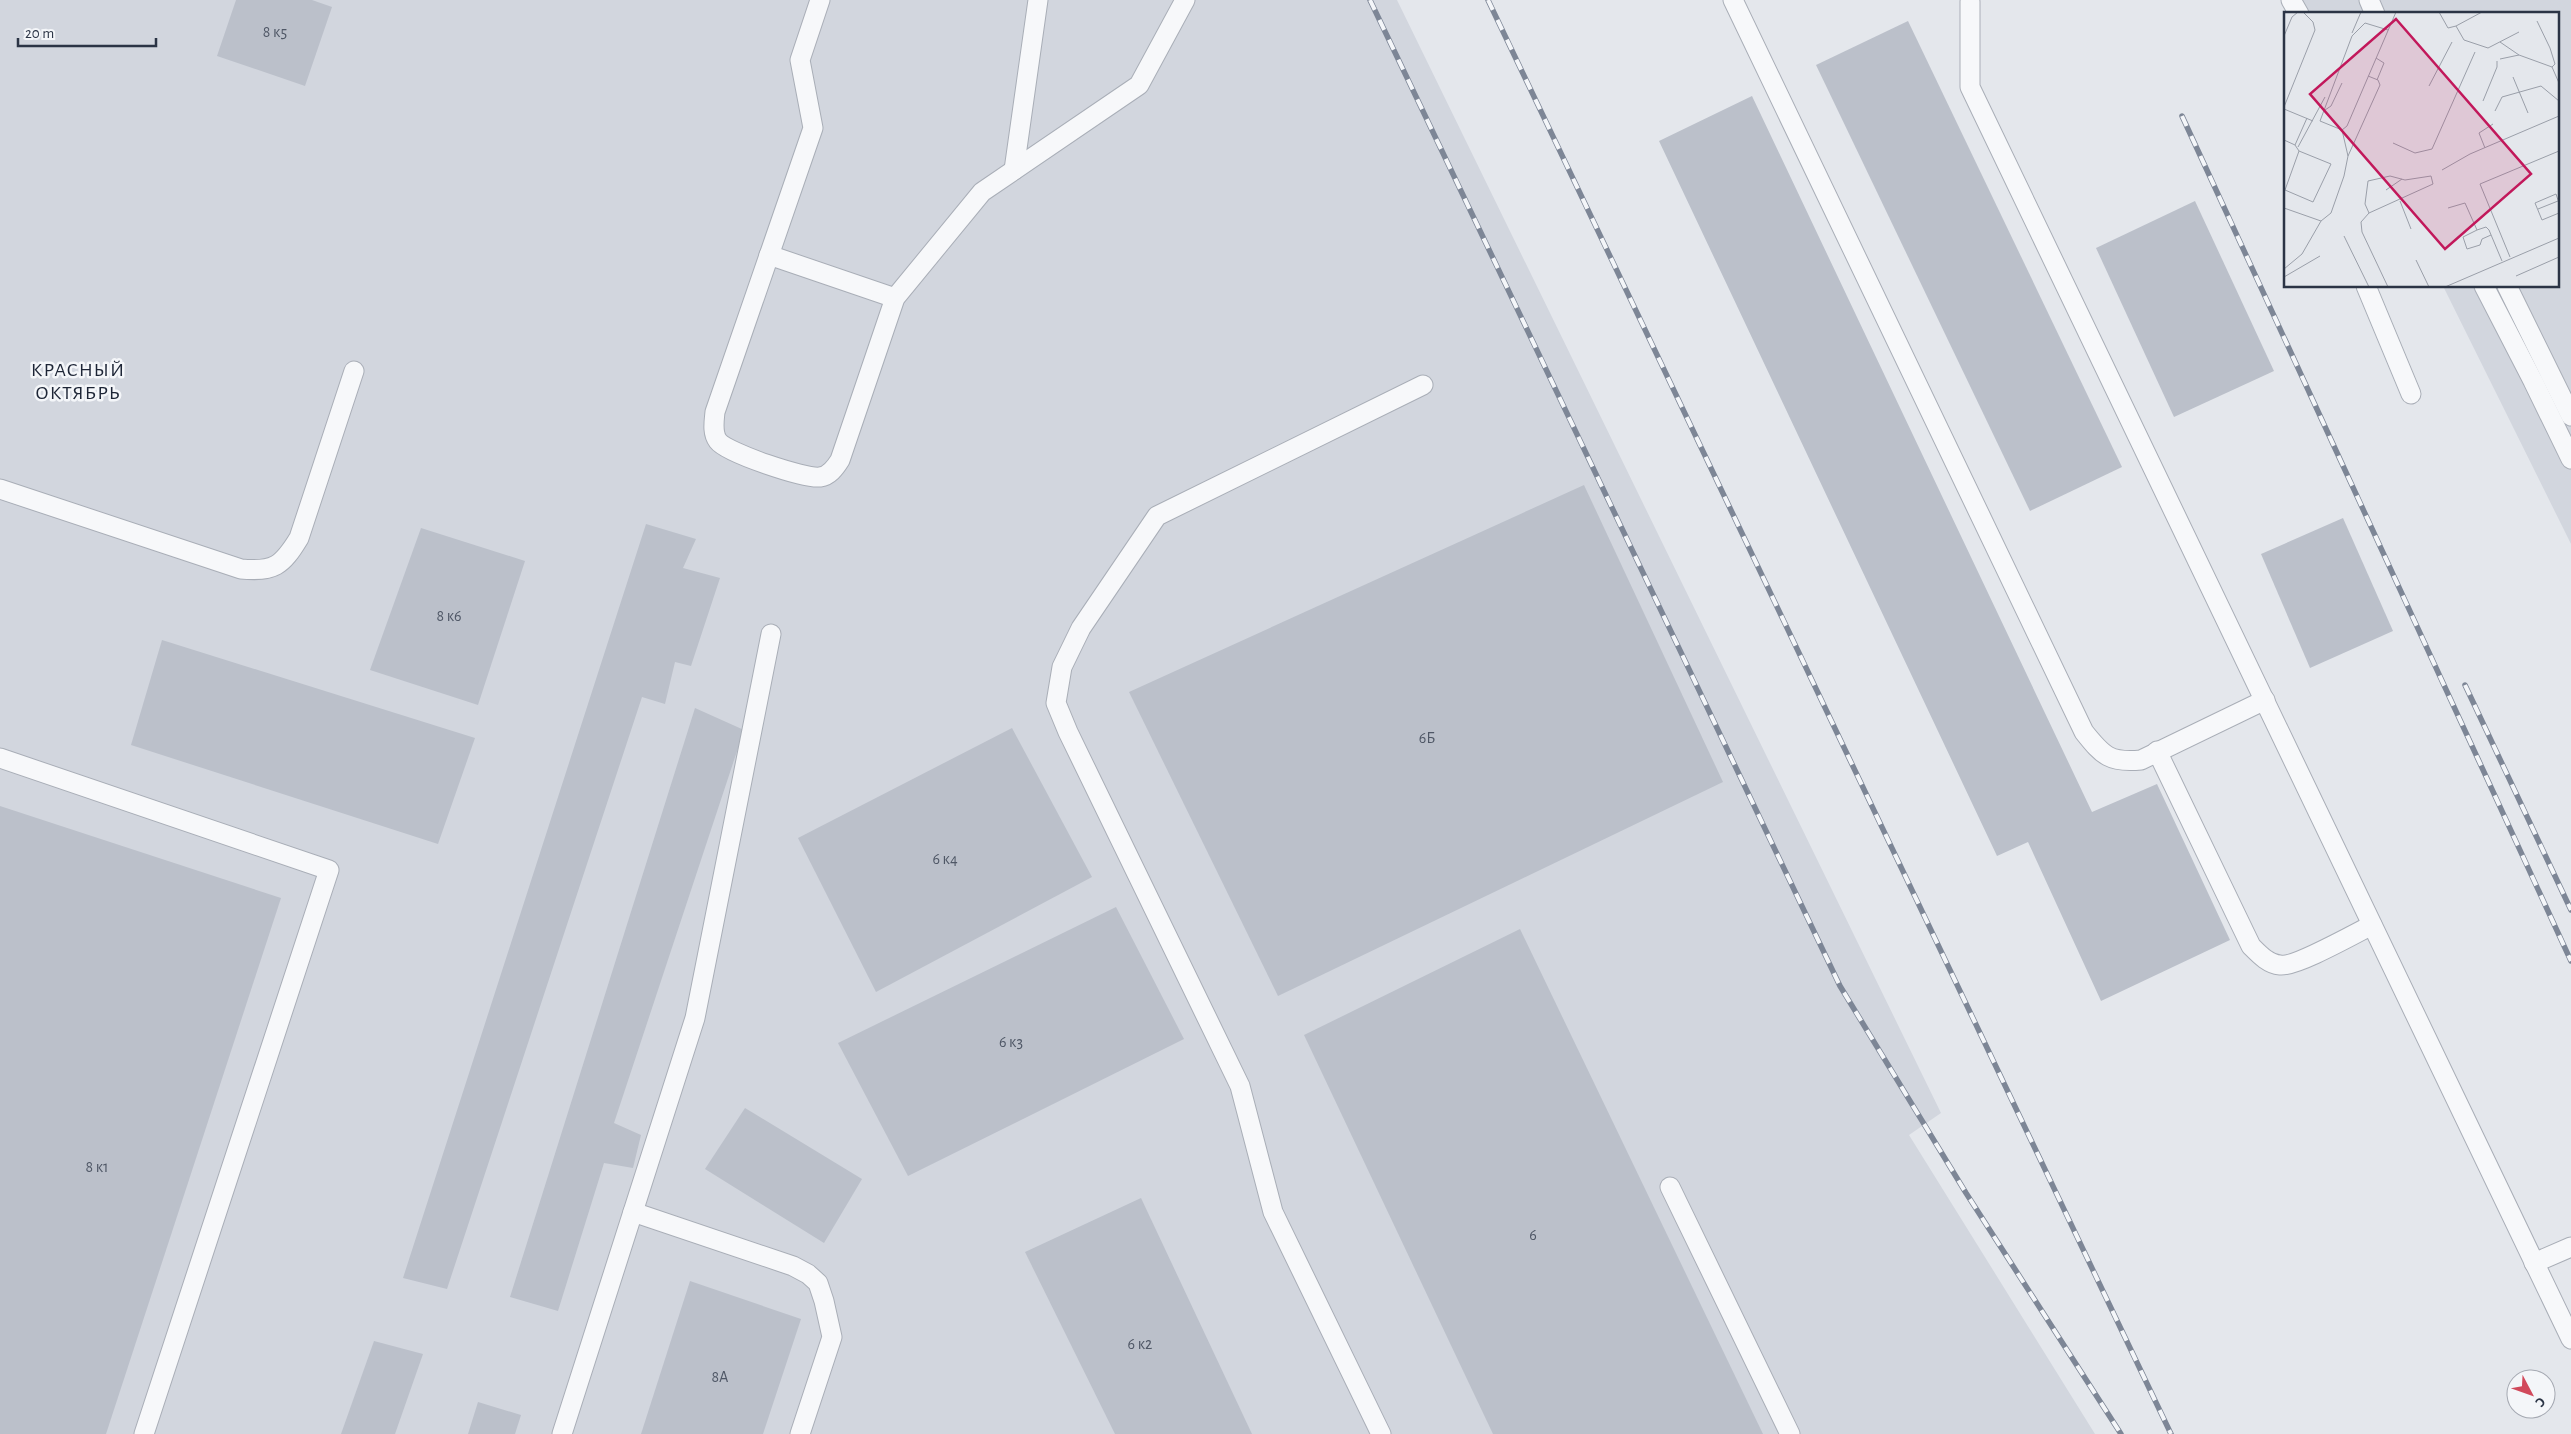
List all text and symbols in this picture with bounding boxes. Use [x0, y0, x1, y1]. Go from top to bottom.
inset map [2284, 12, 2558, 288]
scale bar [18, 15, 155, 47]
house number: 8 к5 [263, 24, 287, 40]
text: 20 m [25, 26, 54, 41]
district label: КРАСНЫЙ ОКТЯБРЬ [31, 360, 125, 403]
house number: 8 к6 [436, 608, 462, 624]
house number: 6Б [1419, 730, 1435, 746]
house number: 6 к4 [932, 851, 958, 867]
house number: 6 к3 [999, 1034, 1023, 1050]
house number: 8 к1 [85, 1159, 109, 1175]
house number: 6 [1529, 1227, 1537, 1243]
house number: 6 к2 [1128, 1336, 1152, 1352]
house number: 8А [712, 1369, 729, 1385]
north arrow [2506, 1369, 2556, 1419]
text: С [2532, 1394, 2548, 1410]

